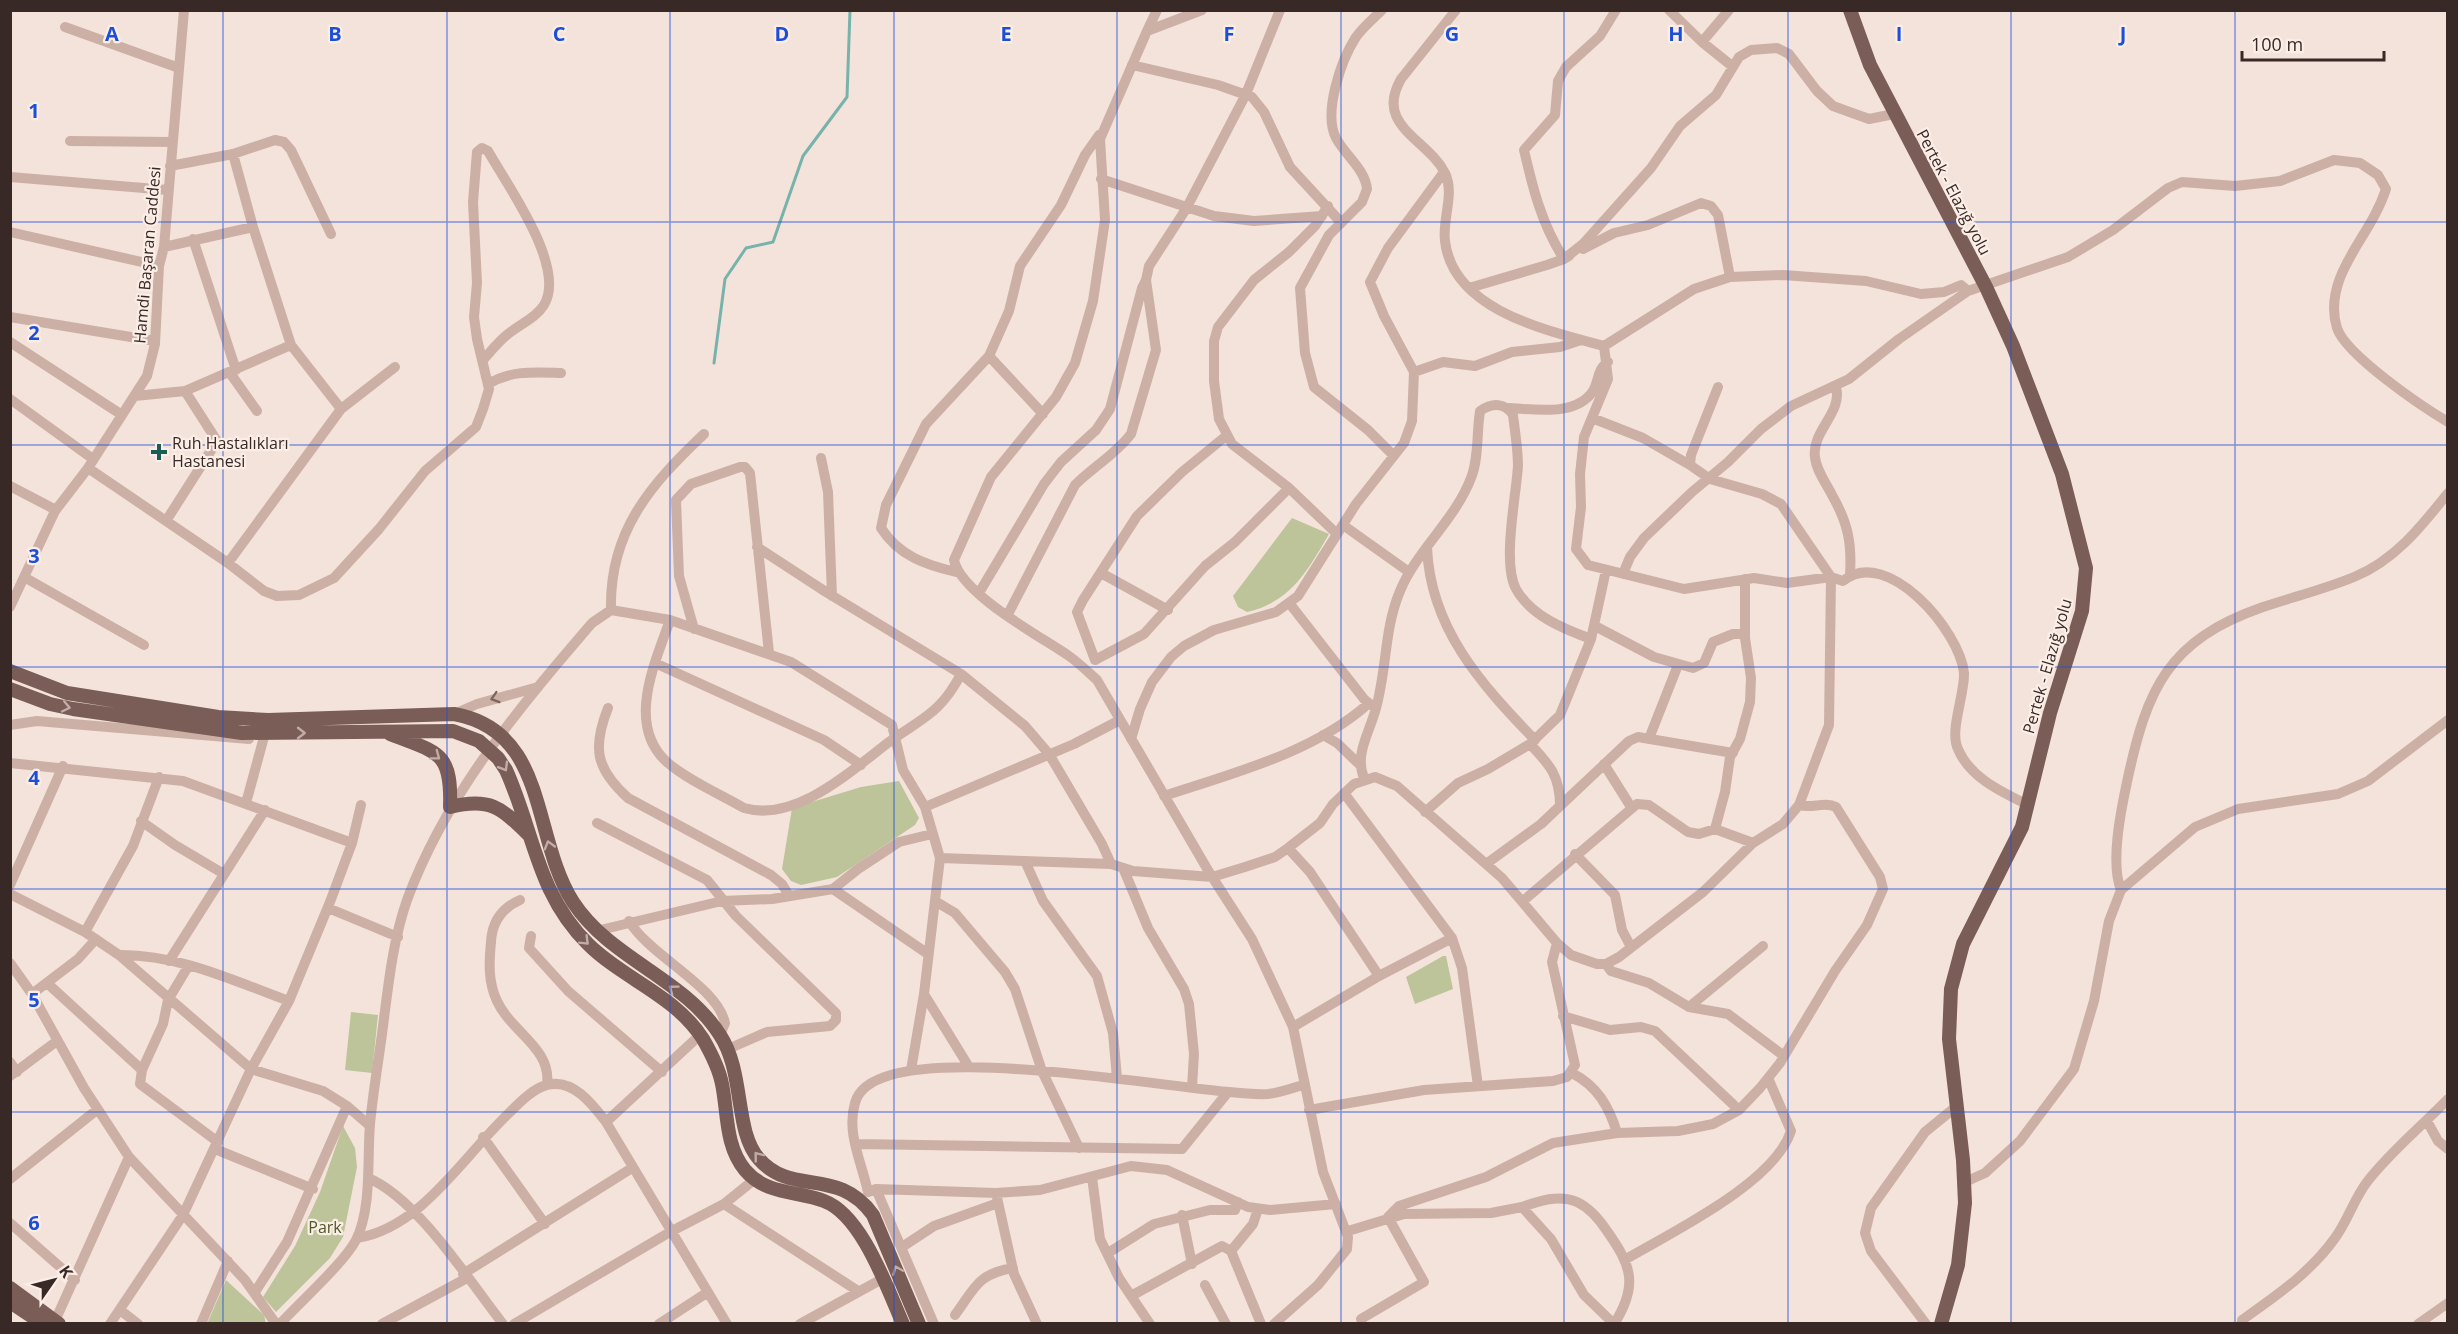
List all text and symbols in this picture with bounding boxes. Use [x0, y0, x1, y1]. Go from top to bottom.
text: A [105, 20, 119, 47]
text: B [328, 20, 342, 47]
text: C [553, 20, 566, 47]
text: D [775, 20, 789, 47]
text: E [1000, 20, 1012, 47]
text: F [1224, 20, 1234, 47]
text: G [1445, 20, 1459, 47]
text: H [1668, 20, 1684, 47]
text: I [1896, 20, 1902, 47]
text: J [2118, 20, 2126, 47]
scale bar [2242, 24, 2384, 62]
text: 100 m [2251, 32, 2303, 56]
text: 1 [28, 97, 40, 124]
street label: Pertek - Elazığ yolu [1912, 125, 1996, 259]
street label: Hamdi Başaran Caddesi [128, 165, 166, 345]
text: 2 [28, 319, 40, 346]
place label: Ruh Hastalıkları Hastanesi [172, 432, 289, 472]
marker: Ruh Hastalıkları Hastanesi [150, 443, 168, 461]
text: 3 [28, 542, 40, 569]
street label: Pertek - Elazığ yolu [2017, 596, 2077, 736]
one-way arrow [490, 691, 501, 703]
one-way arrow [61, 700, 71, 713]
one-way arrow [296, 727, 305, 739]
one-way arrow [429, 749, 440, 760]
one-way arrow [496, 761, 508, 771]
text: 4 [28, 764, 40, 791]
one-way arrow [544, 840, 556, 851]
one-way arrow [578, 934, 589, 945]
one-way arrow [668, 985, 679, 996]
text: 5 [28, 986, 40, 1013]
one-way arrow [754, 1151, 765, 1162]
text: 6 [28, 1209, 40, 1236]
park label: Park [308, 1216, 342, 1238]
north arrow [24, 1250, 84, 1310]
text: K [54, 1261, 79, 1282]
one-way arrow [892, 1265, 904, 1276]

